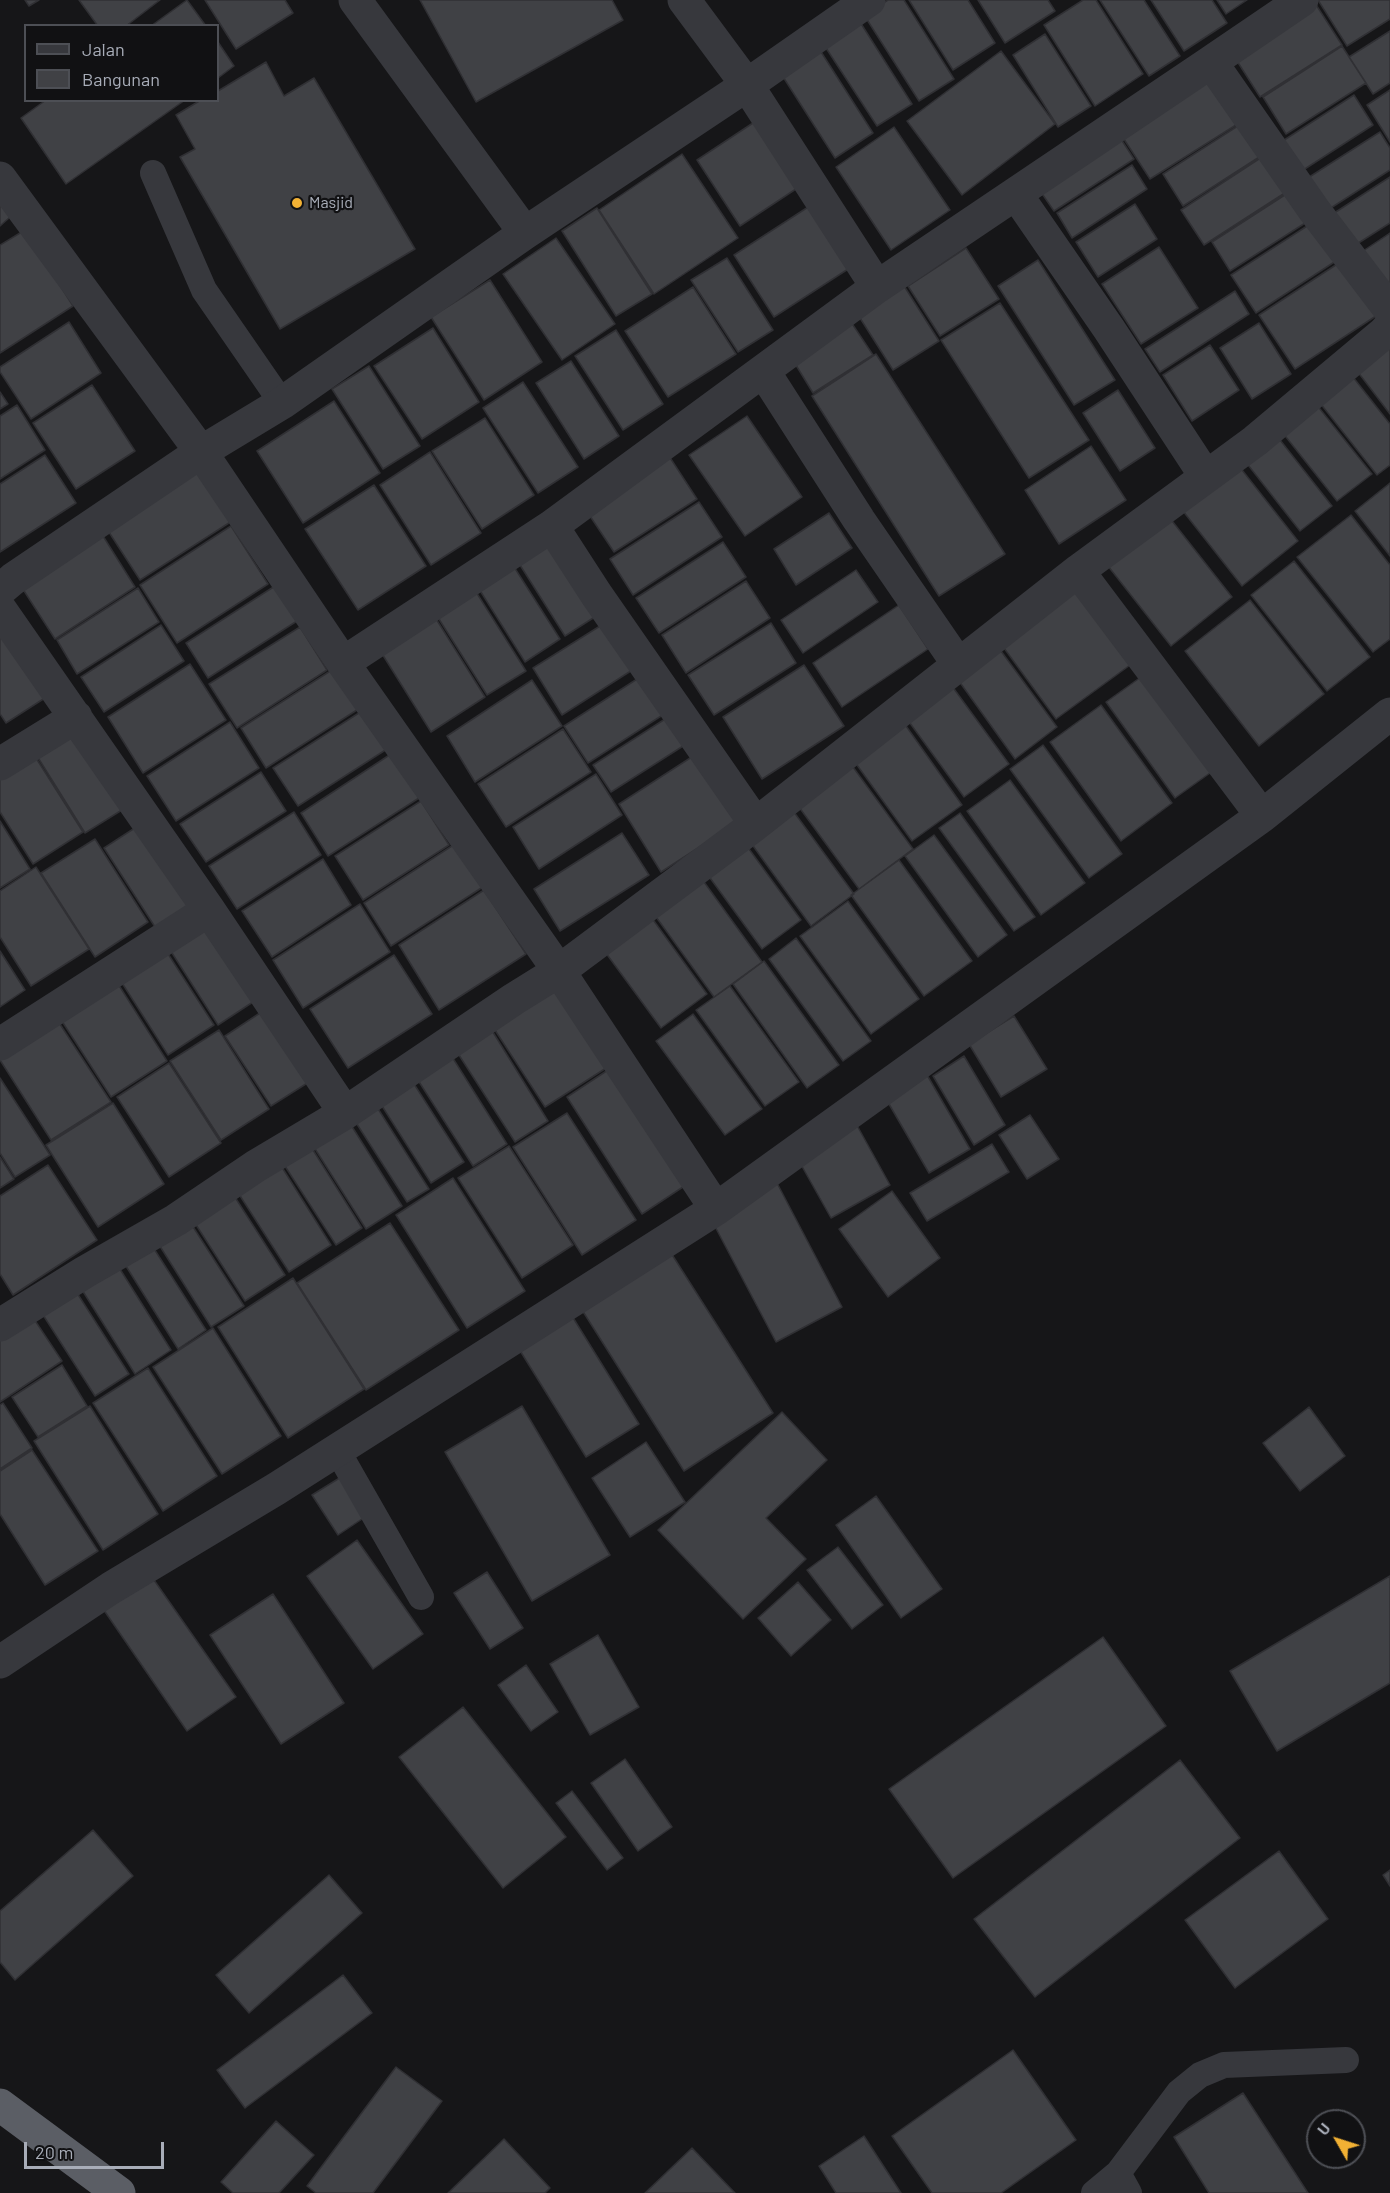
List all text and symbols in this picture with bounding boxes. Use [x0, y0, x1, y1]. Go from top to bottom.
legend [24, 24, 219, 102]
text: Jalan [82, 38, 125, 60]
text: Bangunan [82, 68, 160, 90]
place label: Masjid [309, 193, 353, 213]
marker: Masjid [290, 196, 304, 210]
north arrow [1306, 2109, 1366, 2169]
text: U [1313, 2119, 1334, 2139]
scale bar [27, 2130, 166, 2168]
text: 20 m [35, 2141, 73, 2163]

